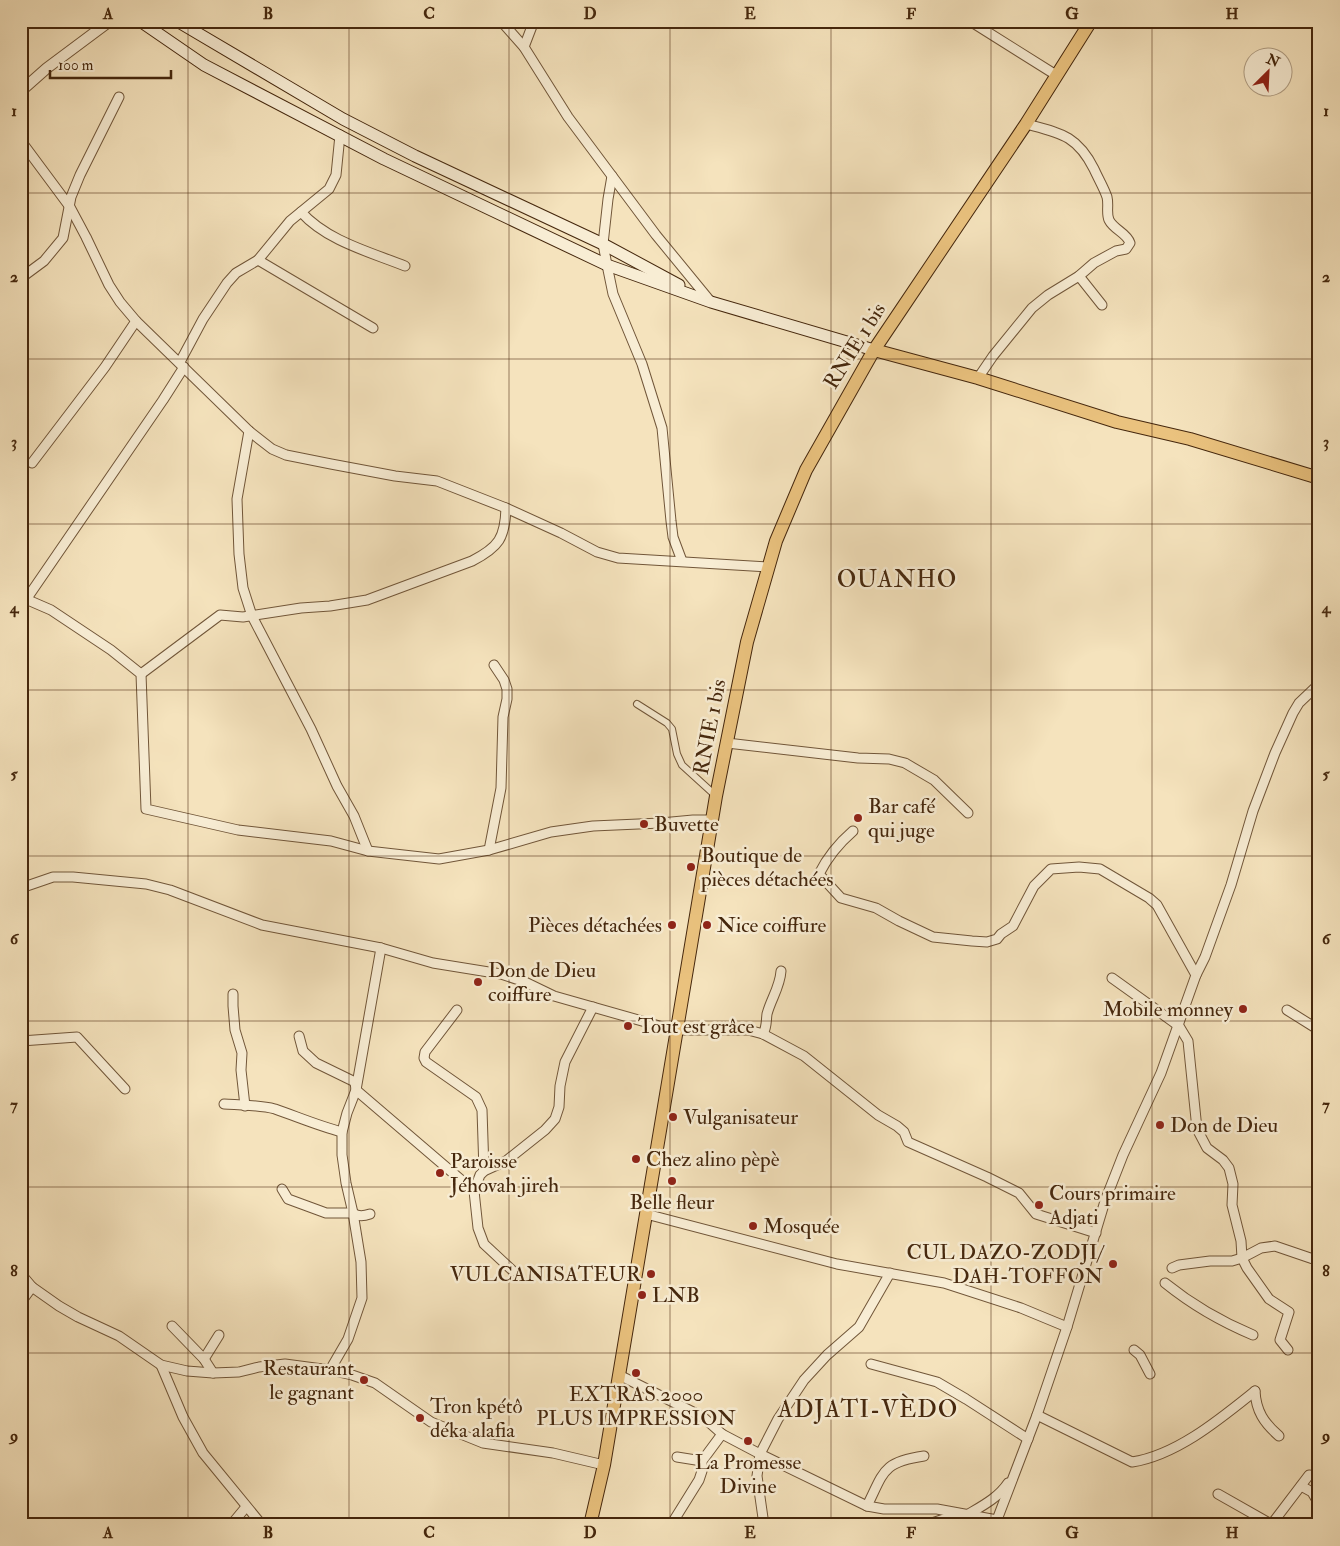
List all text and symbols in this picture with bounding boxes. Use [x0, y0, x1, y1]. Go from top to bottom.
text: A [102, 4, 114, 24]
text: B [263, 4, 273, 24]
text: C [423, 4, 435, 24]
text: D [583, 4, 597, 24]
text: E [744, 4, 756, 24]
text: F [906, 4, 916, 24]
text: G [1065, 4, 1079, 24]
text: H [1225, 4, 1239, 24]
scale bar [50, 48, 171, 80]
north arrow [1242, 48, 1292, 98]
text: N [1263, 50, 1283, 71]
text: 100 m [58, 56, 94, 75]
text: 1 [11, 101, 17, 121]
text: 1 [1323, 101, 1329, 121]
text: 2 [10, 267, 18, 287]
text: 2 [1322, 267, 1330, 287]
street label: RNIE 1 bis [818, 298, 892, 394]
text: 3 [11, 432, 17, 452]
text: 3 [1323, 432, 1329, 452]
district label: OUANHO [837, 564, 957, 595]
text: 4 [9, 598, 20, 618]
text: 4 [1321, 598, 1332, 618]
street label: RNIE 1 bis [688, 677, 732, 777]
text: 5 [10, 764, 18, 784]
text: 5 [1322, 764, 1330, 784]
place label: Bar café qui juge [868, 793, 935, 844]
place label: Buvette [654, 811, 719, 838]
marker: Bar café qui juge [852, 812, 864, 824]
marker: Buvette [638, 818, 650, 830]
place label: Boutique de pièces détachées [700, 842, 833, 893]
marker: Boutique de pièces détachées [685, 861, 697, 873]
place label: Pièces détachées [528, 912, 662, 939]
place label: Nice coiffure [717, 912, 826, 939]
marker: Pièces détachées [666, 919, 678, 931]
marker: Nice coiffure [701, 919, 713, 931]
text: 6 [10, 929, 20, 949]
text: 6 [1322, 929, 1332, 949]
place label: Don de Dieu coiffure [488, 957, 596, 1008]
marker: Don de Dieu coiffure [472, 976, 484, 988]
place label: Mobile monney [1103, 996, 1234, 1023]
marker: Mobile monney [1237, 1003, 1249, 1015]
place label: Tout est grâce [638, 1013, 754, 1040]
marker: Tout est grâce [622, 1020, 634, 1032]
text: 7 [10, 1095, 18, 1115]
text: 7 [1322, 1095, 1330, 1115]
place label: Vulganisateur [683, 1104, 798, 1131]
marker: Vulganisateur [667, 1111, 679, 1123]
place label: Don de Dieu [1170, 1112, 1278, 1139]
marker: Don de Dieu [1154, 1119, 1166, 1131]
place label: Chez alino pèpè [646, 1146, 780, 1173]
place label: Paroisse Jéhovah jireh [449, 1148, 559, 1199]
marker: Chez alino pèpè [630, 1153, 642, 1165]
marker: Paroisse Jéhovah jireh [434, 1167, 446, 1179]
marker: Belle fleur [666, 1175, 678, 1187]
place label: Cours primaire Adjati [1048, 1180, 1176, 1231]
place label: Belle fleur [630, 1189, 715, 1216]
marker: Cours primaire Adjati [1033, 1199, 1045, 1211]
place label: Mosquée [763, 1213, 840, 1240]
marker: Mosquée [747, 1220, 759, 1232]
place label: CUL DAZO-ZODJI/ DAH-TOFFON [907, 1239, 1106, 1290]
marker: CUL DAZO-ZODJI/ DAH-TOFFON [1107, 1258, 1119, 1270]
text: 8 [10, 1261, 18, 1281]
place label: VULCANISATEUR [450, 1261, 642, 1288]
text: 8 [1322, 1261, 1330, 1281]
marker: VULCANISATEUR [645, 1268, 657, 1280]
place label: LNB [652, 1282, 700, 1309]
marker: LNB [636, 1289, 648, 1301]
place label: Restaurant le gagnant [263, 1355, 354, 1406]
marker: EXTRAS 2000 PLUS IMPRESSION [630, 1367, 642, 1379]
marker: Restaurant le gagnant [358, 1374, 370, 1386]
place label: EXTRAS 2000 PLUS IMPRESSION [536, 1381, 736, 1432]
place label: Tron kpétô déka alafia [430, 1393, 523, 1444]
district label: ADJATI-VÈDO [777, 1393, 958, 1425]
marker: Tron kpétô déka alafia [414, 1412, 426, 1424]
text: 9 [8, 1426, 18, 1446]
text: 9 [1320, 1426, 1330, 1446]
marker: La Promesse Divine [742, 1435, 754, 1447]
place label: La Promesse Divine [695, 1449, 801, 1500]
text: A [102, 1523, 114, 1543]
text: B [263, 1523, 273, 1543]
text: C [423, 1523, 435, 1543]
text: D [583, 1523, 597, 1543]
text: E [744, 1523, 756, 1543]
text: F [906, 1523, 916, 1543]
text: G [1065, 1523, 1079, 1543]
text: H [1225, 1523, 1239, 1543]

